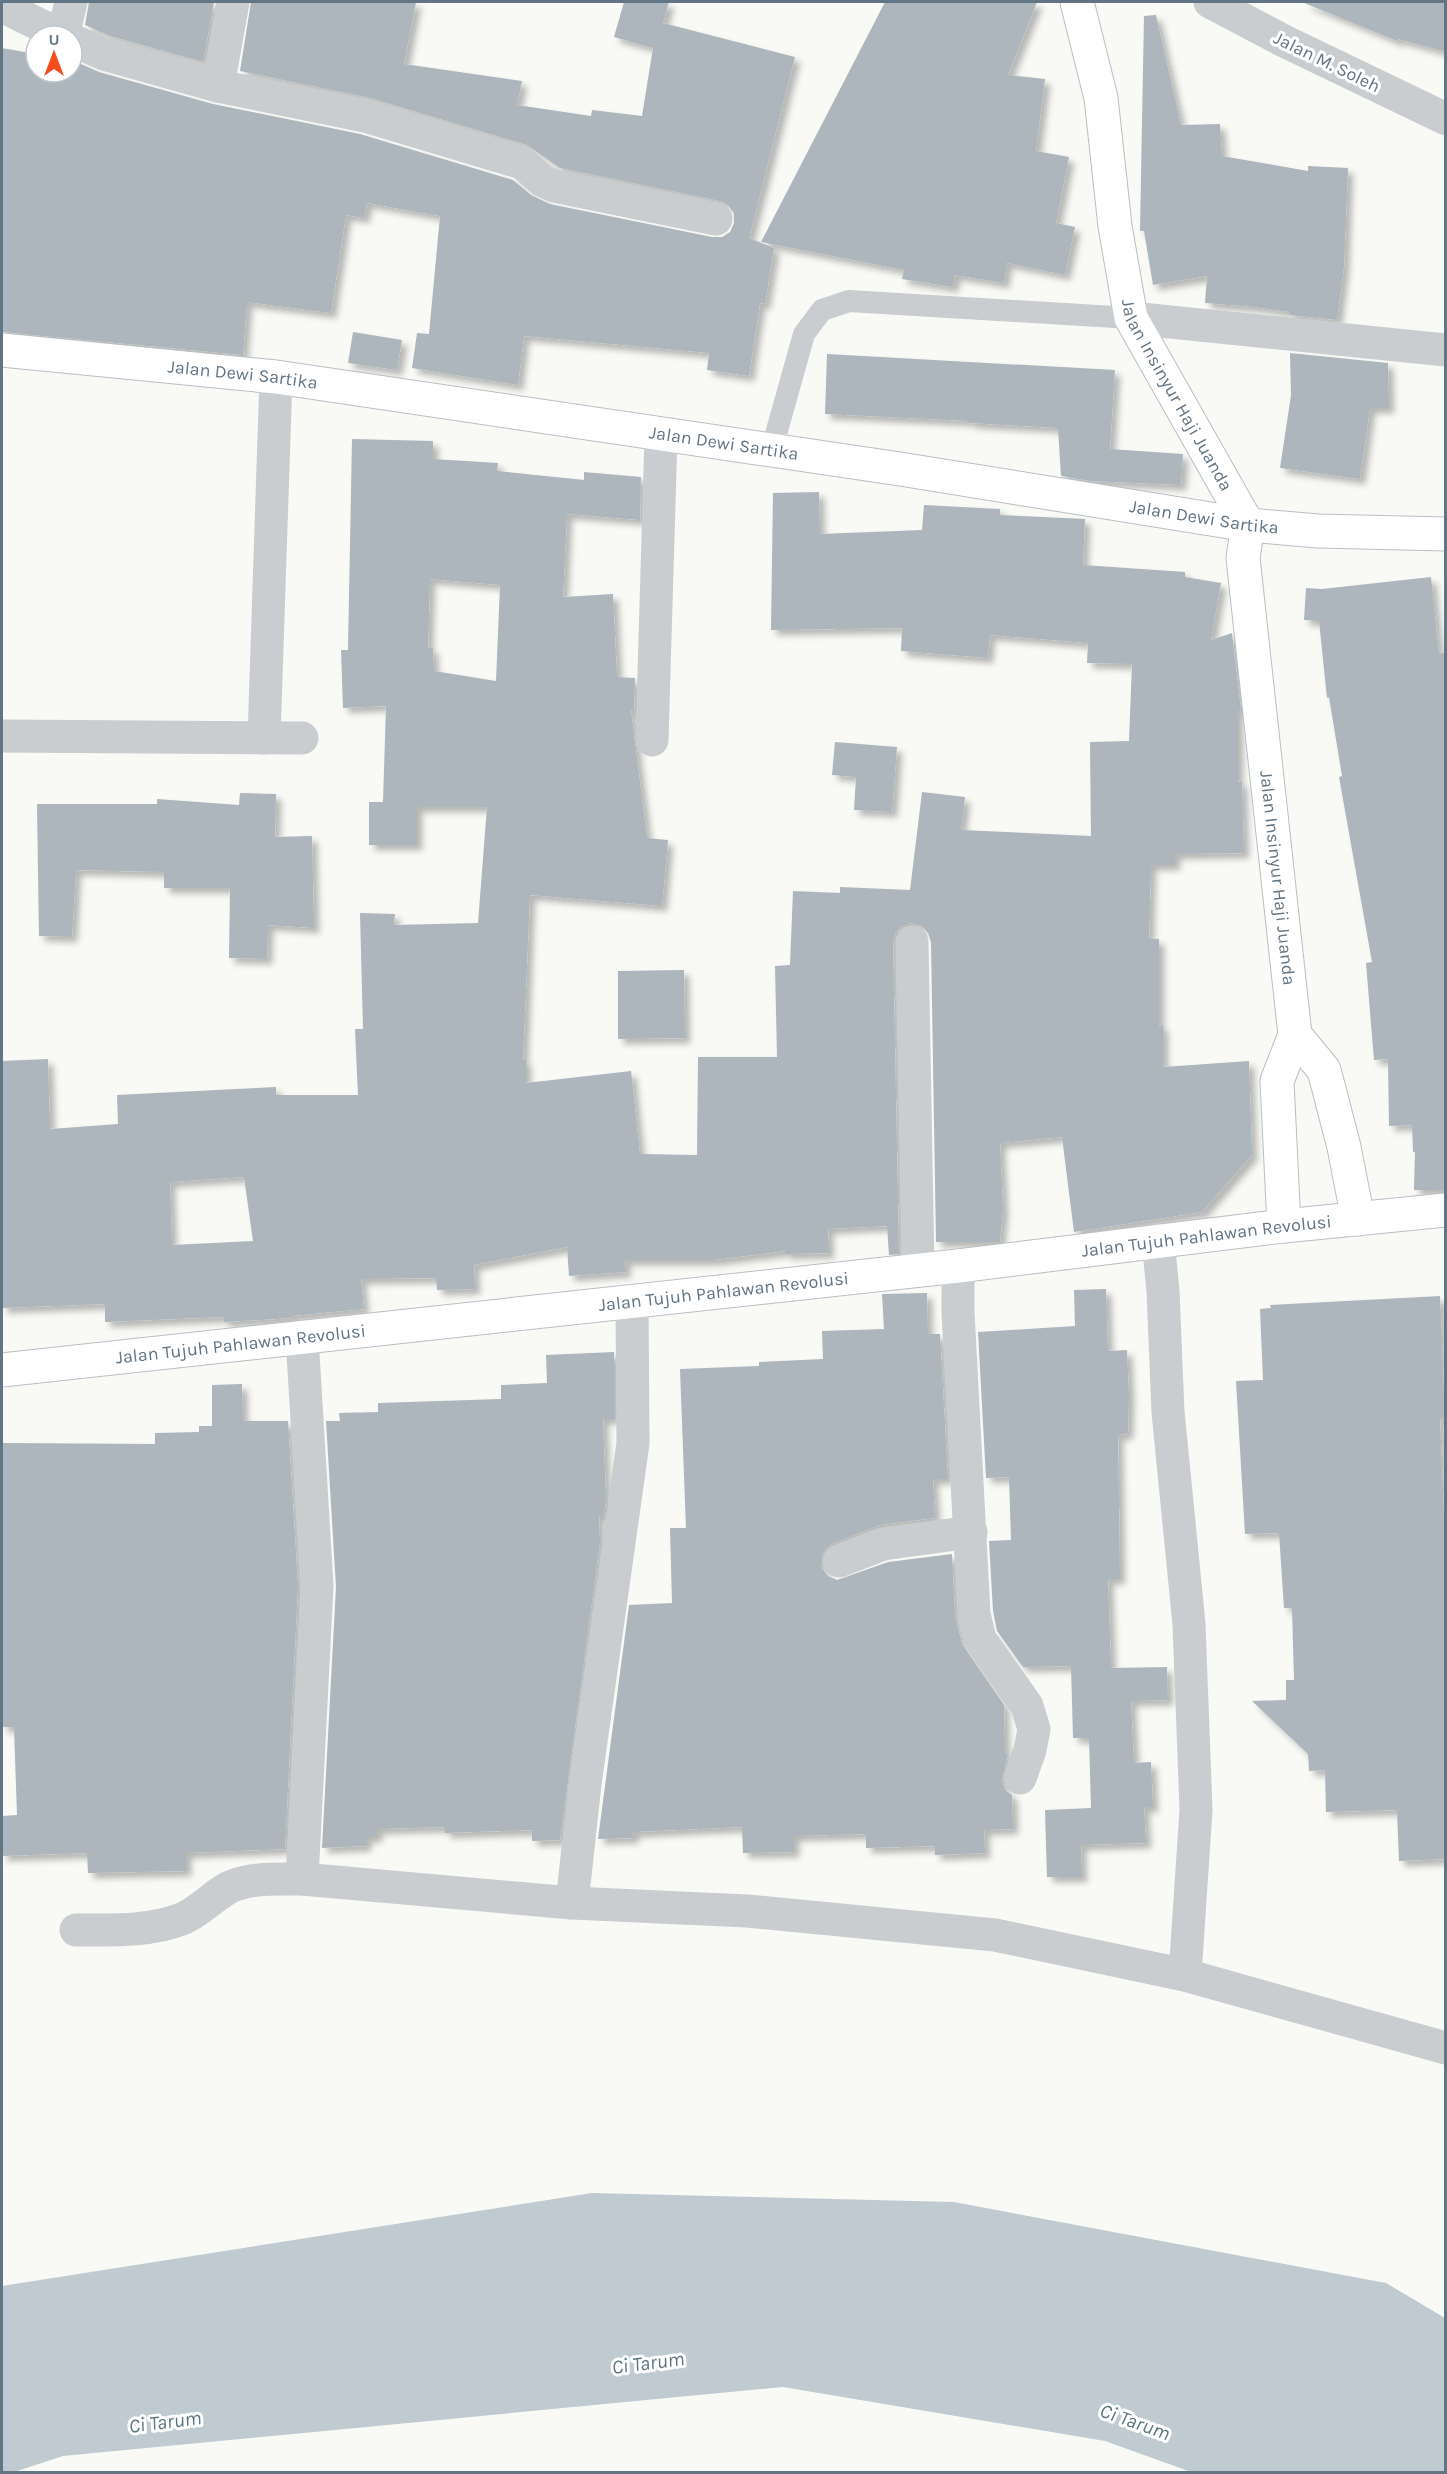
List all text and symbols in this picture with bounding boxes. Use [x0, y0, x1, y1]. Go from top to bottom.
north arrow [24, 24, 84, 84]
street label: Jalan M. Soleh [1270, 27, 1384, 97]
text: U [48, 30, 60, 49]
street label: Jalan Insinyur Haji Juanda [1117, 297, 1237, 495]
street label: Jalan Dewi Sartika [167, 355, 319, 394]
street label: Jalan Dewi Sartika [648, 421, 800, 465]
street label: Jalan Dewi Sartika [1128, 495, 1280, 539]
street label: Jalan Insinyur Haji Juanda [1255, 769, 1301, 986]
street label: Jalan Tujuh Pahlawan Revolusi [1080, 1210, 1333, 1262]
street label: Jalan Tujuh Pahlawan Revolusi [598, 1267, 850, 1316]
street label: Jalan Tujuh Pahlawan Revolusi [114, 1320, 367, 1369]
water label: Ci Tarum [610, 2347, 686, 2379]
water label: Ci Tarum [1097, 2399, 1173, 2445]
water label: Ci Tarum [127, 2406, 203, 2438]

